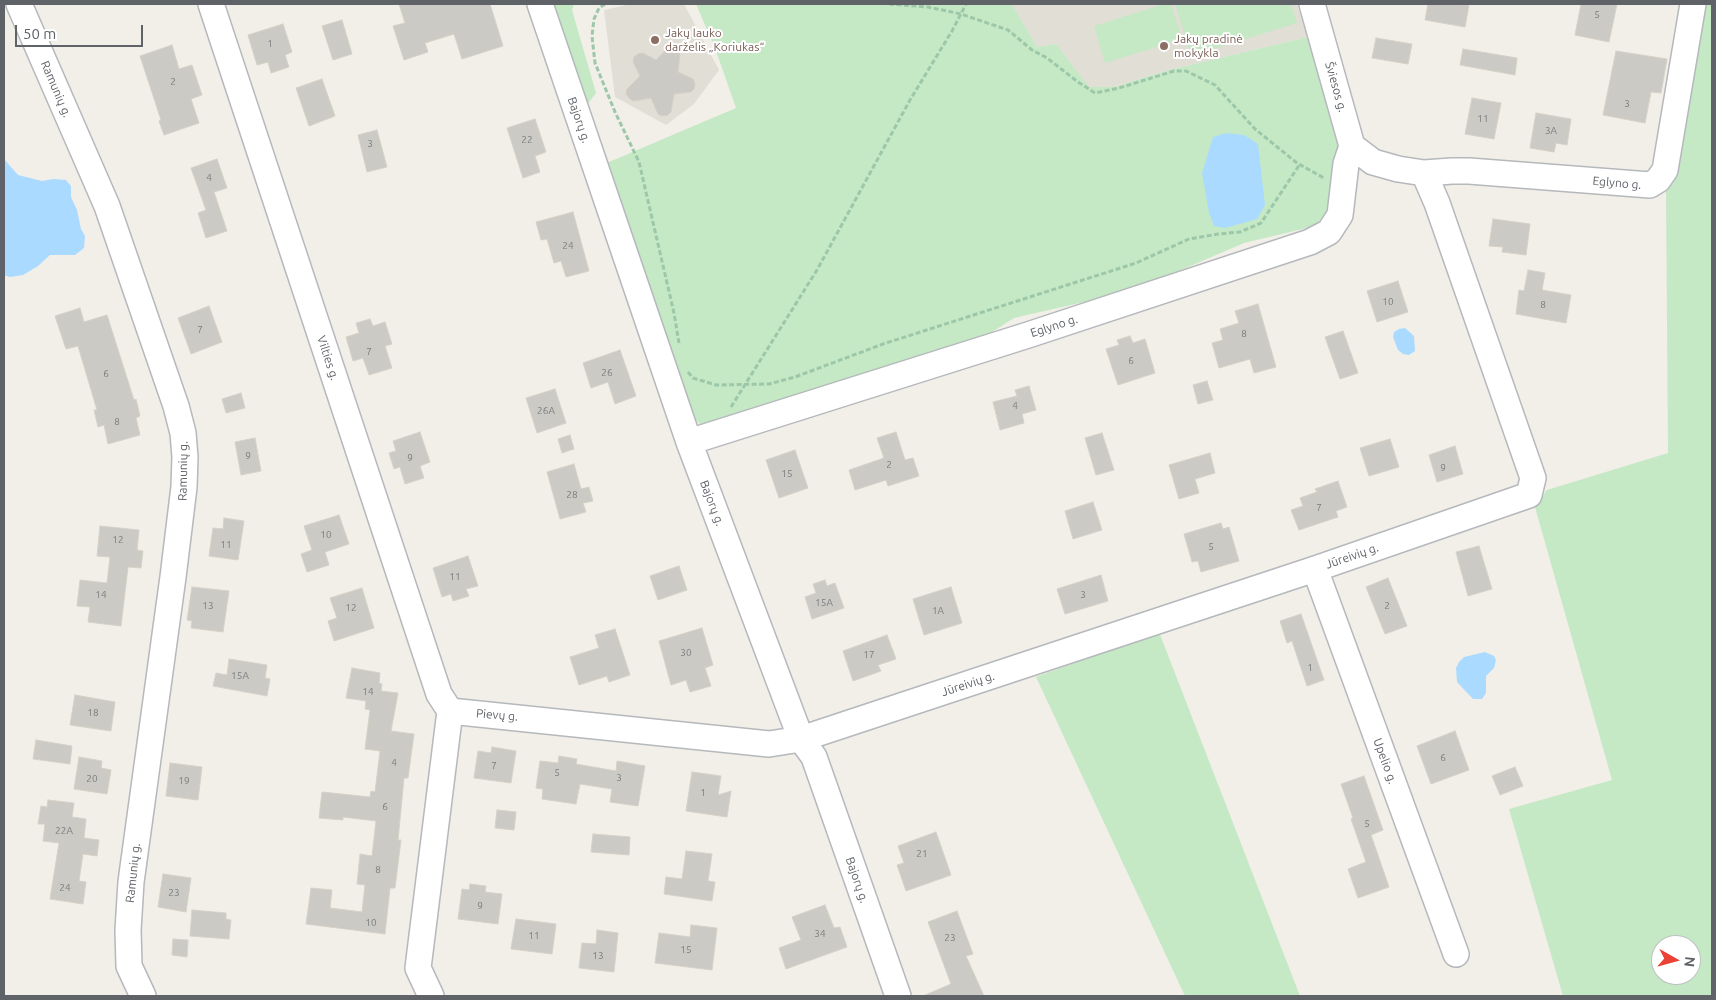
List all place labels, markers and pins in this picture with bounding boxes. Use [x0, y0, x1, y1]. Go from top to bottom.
place label: Jakų lauko darželis „Koriukas“ [665, 26, 764, 54]
place label: Jakų pradinė mokykla [1174, 32, 1243, 60]
marker: Jakų lauko darželis „Koriukas“ [649, 34, 661, 46]
marker: Jakų pradinė mokykla [1158, 40, 1170, 52]

